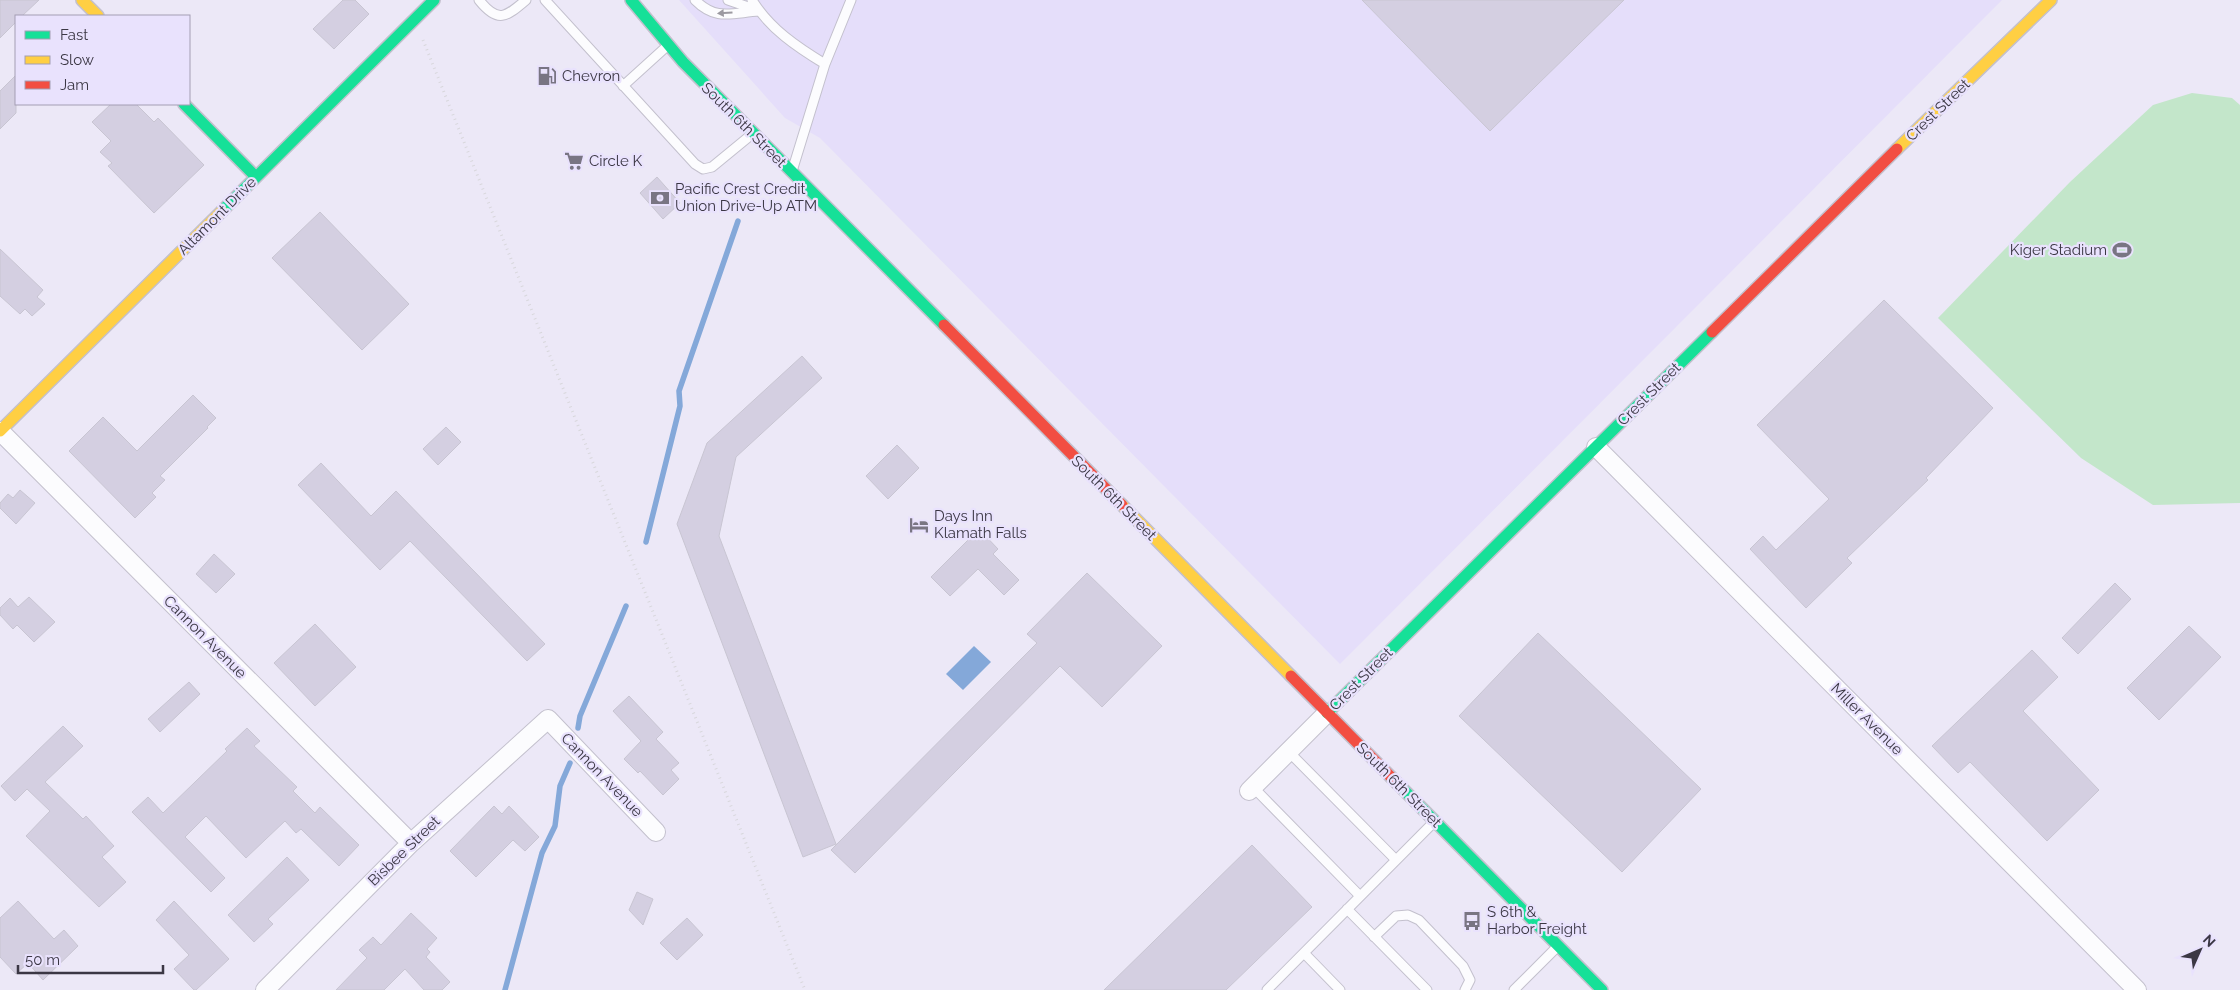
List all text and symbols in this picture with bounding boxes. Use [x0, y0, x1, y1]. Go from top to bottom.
one-way arrow [716, 10, 732, 18]
legend [15, 15, 190, 105]
text: Fast [60, 26, 88, 44]
text: Slow [60, 51, 94, 69]
fuel station icon: Chevron [536, 65, 558, 87]
place label: Chevron [562, 67, 620, 85]
street label: Crest Street [1902, 75, 1974, 145]
text: Jam [60, 76, 89, 94]
street label: South 6th Street [698, 79, 790, 171]
supermarket icon: Circle K [563, 150, 585, 172]
place label: Circle K [589, 152, 643, 170]
street label: Altamont Drive [174, 173, 260, 259]
place label: Pacific Crest Credit Union Drive-Up ATM [675, 180, 817, 215]
bank icon: Pacific Crest Credit Union Drive-Up ATM [649, 187, 671, 209]
sports icon: Kiger Stadium [2111, 239, 2133, 261]
place label: Kiger Stadium [2010, 241, 2107, 259]
street label: Crest Street [1614, 359, 1684, 429]
street label: South 6th Street [1068, 452, 1160, 544]
place label: Days Inn Klamath Falls [934, 507, 1027, 542]
hotel icon: Days Inn Klamath Falls [908, 514, 930, 536]
street label: Cannon Avenue [160, 592, 250, 682]
street label: Crest Street [1326, 644, 1396, 714]
street label: Miller Avenue [1827, 679, 1907, 759]
street label: Cannon Avenue [557, 729, 647, 821]
street label: South 6th Street [1353, 739, 1445, 831]
street label: Bisbee Street [364, 812, 444, 890]
place label: S 6th & Harbor Freight [1487, 903, 1587, 938]
bus stop icon: S 6th & Harbor Freight [1461, 910, 1483, 932]
north arrow [2175, 925, 2225, 975]
text: N [2200, 931, 2219, 950]
scale bar [18, 942, 162, 974]
text: 50 m [25, 951, 60, 969]

